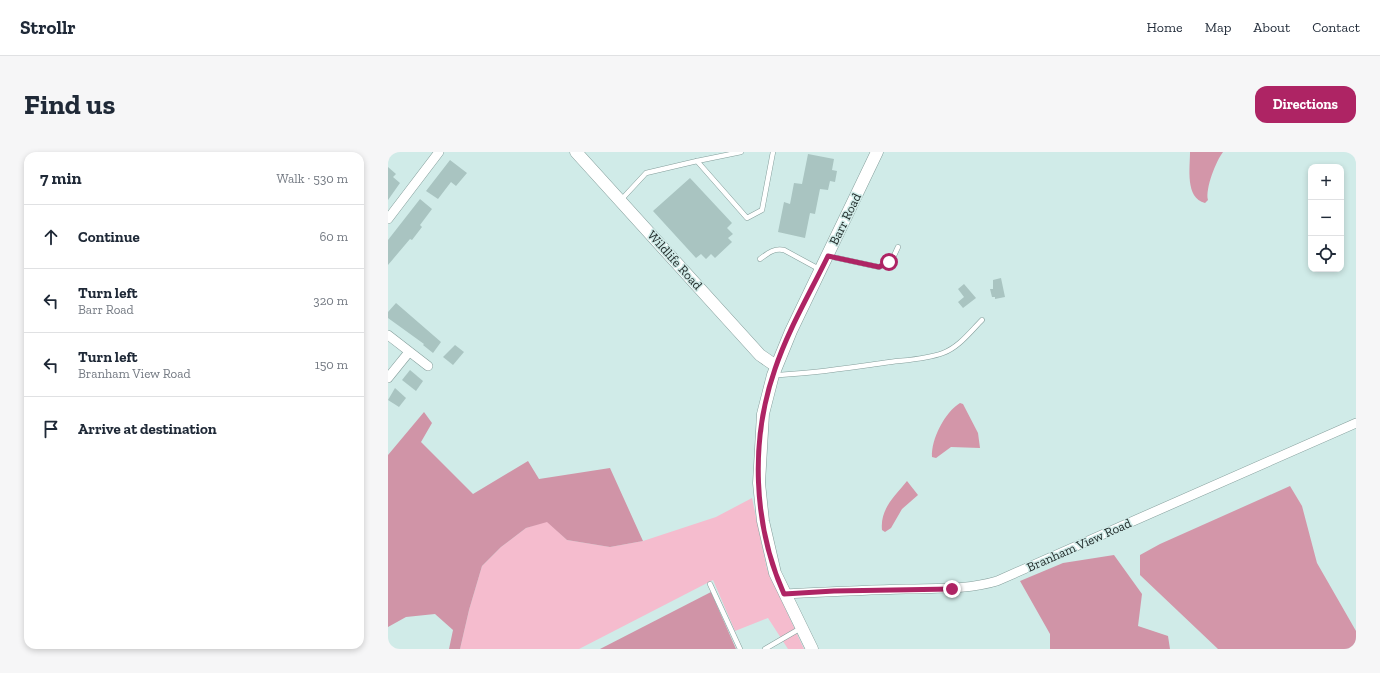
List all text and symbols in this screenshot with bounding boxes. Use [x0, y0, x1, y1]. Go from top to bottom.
text: Strollr [20, 16, 76, 39]
text: Home [1147, 19, 1183, 36]
text: Map [1205, 19, 1231, 36]
text: About [1253, 19, 1290, 36]
text: Contact [1312, 19, 1360, 36]
button: Directions [1255, 86, 1356, 123]
text: Find us [24, 88, 115, 121]
map controls [1308, 164, 1344, 272]
button: + [1308, 164, 1344, 200]
text: 7 min [40, 168, 82, 188]
text: Walk · 530 m [277, 171, 348, 186]
street label: Barr Road [826, 191, 864, 247]
button: − [1308, 200, 1344, 236]
icon: ahead [40, 226, 62, 248]
street label: Wildlife Road [645, 227, 705, 293]
text: Continue [78, 228, 140, 246]
text: 60 m [319, 229, 348, 244]
button: locate [1308, 236, 1344, 272]
route start [880, 253, 898, 271]
text: Turn left [78, 284, 138, 302]
icon: left [40, 290, 62, 312]
text: 320 m [313, 293, 348, 308]
text: Barr Road [78, 302, 134, 317]
text: Turn left [78, 348, 138, 366]
icon: left [40, 354, 62, 376]
text: 150 m [315, 357, 348, 372]
text: Branham View Road [78, 366, 191, 381]
icon: arrive [40, 418, 62, 440]
text: Arrive at destination [78, 420, 217, 438]
street label: Branham View Road [1024, 515, 1134, 575]
route end [943, 580, 961, 598]

